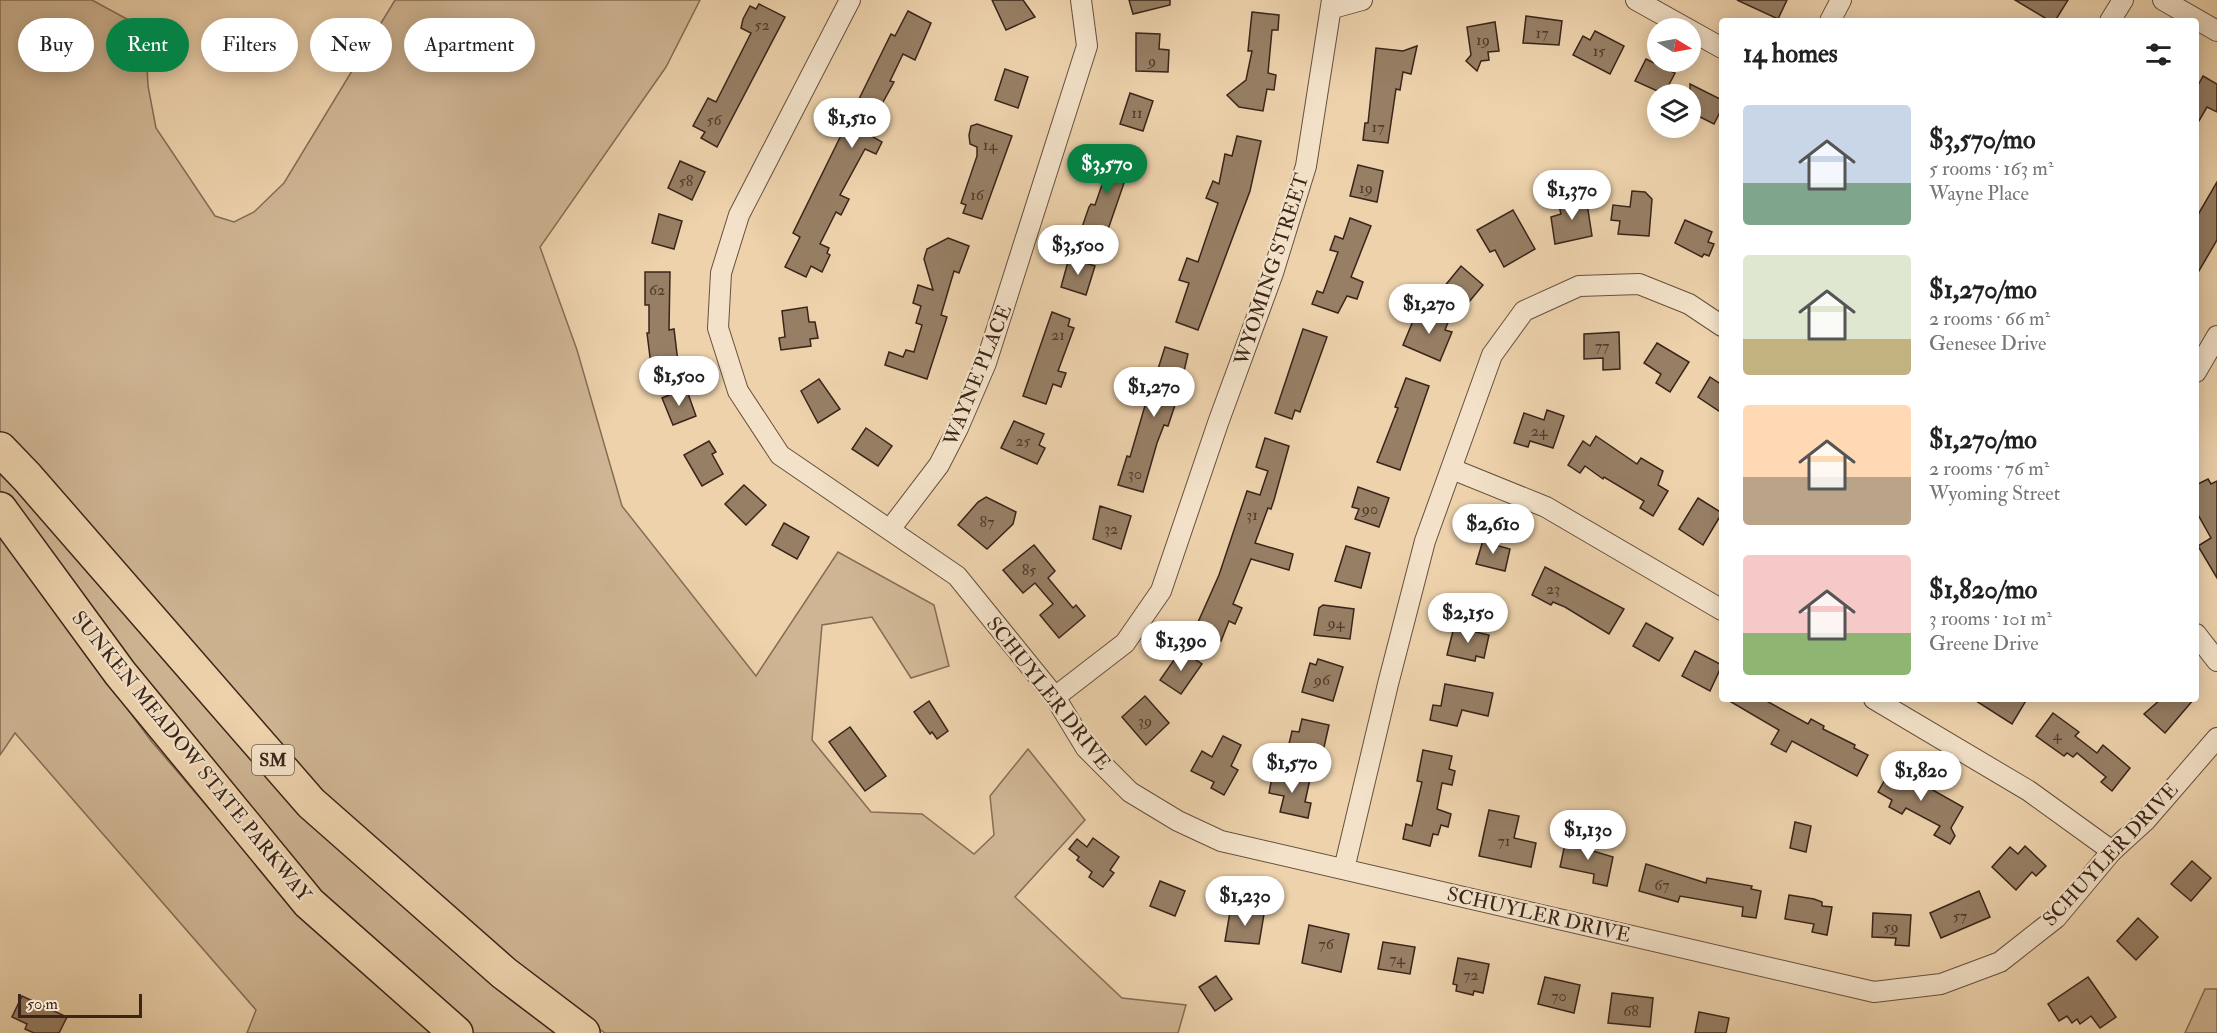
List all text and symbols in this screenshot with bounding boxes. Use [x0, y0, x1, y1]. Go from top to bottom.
house number: 52 [754, 15, 770, 35]
chip: Buy [18, 18, 94, 72]
chip: Rent [106, 18, 189, 72]
chip: Filters [201, 18, 298, 72]
chip: New [310, 18, 392, 72]
chip: Apartment [404, 18, 535, 72]
north arrow [1647, 18, 1701, 72]
map controls [1647, 18, 1701, 138]
house number: 17 [1535, 23, 1549, 43]
house number: 19 [1476, 30, 1490, 50]
text: 14 homes [1743, 38, 1838, 70]
icon: filters [2142, 38, 2175, 71]
house number: 15 [1593, 41, 1605, 61]
house number: 9 [1147, 51, 1156, 71]
button: layers [1647, 84, 1701, 138]
pin: $1,510 [803, 98, 901, 149]
house number: 11 [1131, 103, 1143, 123]
text: $1,510 [828, 105, 876, 130]
house number: 56 [706, 110, 722, 130]
house number: 17 [1371, 117, 1385, 137]
text: $3,570/mo [1929, 124, 2035, 156]
icon: home [1791, 129, 1863, 201]
house number: 14 [983, 135, 999, 155]
pin: $3,570 [1058, 144, 1156, 195]
text: $3,570 [1081, 151, 1133, 176]
text: 5 rooms · 163 m² [1929, 156, 2054, 181]
street label: WYOMING STREET [1228, 170, 1314, 369]
pin: $1,370 [1523, 170, 1621, 221]
house number: 58 [679, 171, 694, 191]
text: $1,370 [1547, 177, 1597, 202]
house number: 19 [1359, 178, 1373, 198]
text: Wayne Place [1929, 181, 2029, 206]
house number: 16 [970, 185, 985, 205]
pin: $3,500 [1029, 225, 1127, 276]
text: $3,500 [1052, 232, 1104, 257]
text: $1,270/mo [1929, 274, 2037, 306]
icon: home [1791, 279, 1863, 351]
house number: 62 [649, 280, 665, 300]
pin: $1,270 [1380, 284, 1478, 335]
text: $1,270 [1403, 291, 1455, 316]
street label: WAYNE PLACE [937, 301, 1017, 450]
text: 2 rooms · 66 m² [1929, 306, 2050, 331]
house number: 21 [1051, 325, 1065, 345]
text: Genesee Drive [1929, 331, 2046, 356]
house number: 77 [1595, 336, 1610, 356]
pin: $1,500 [630, 356, 728, 407]
text: $1,500 [653, 363, 705, 388]
pin: $1,270 [1105, 367, 1203, 418]
text: $1,270 [1128, 374, 1180, 399]
house number: 24 [1531, 421, 1549, 441]
text: $1,270/mo [1929, 424, 2037, 456]
icon: home [1791, 429, 1863, 501]
house number: 25 [1015, 431, 1031, 451]
text: 2 rooms · 76 m² [1929, 456, 2049, 481]
house number: 30 [1128, 464, 1142, 484]
text: Wyoming Street [1929, 481, 2060, 506]
house number: 90 [1361, 499, 1378, 519]
pin: $2,610 [1444, 504, 1542, 555]
house number: 31 [1246, 505, 1258, 525]
text: $2,610 [1466, 511, 1520, 536]
house number: 87 [980, 512, 995, 532]
house number: 32 [1104, 519, 1118, 539]
house number: 85 [1022, 560, 1036, 580]
text: $1,820/mo [1929, 574, 2037, 606]
house number: 23 [1546, 579, 1560, 599]
icon: home [1791, 579, 1863, 651]
pin: $2,150 [1419, 593, 1517, 644]
text: $2,150 [1442, 600, 1494, 625]
street label: SUNKEN MEADOW STATE PARKWAY [66, 606, 318, 908]
text: 3 rooms · 101 m² [1929, 606, 2052, 631]
street label: SCHUYLER DRIVE [981, 612, 1116, 775]
house number: 94 [1327, 613, 1346, 633]
pin: $1,390 [1132, 621, 1230, 672]
text: $1,390 [1155, 628, 1207, 653]
text: Greene Drive [1929, 631, 2039, 656]
house number: 96 [1313, 670, 1331, 690]
house number: 39 [1138, 711, 1152, 731]
house number: 4 [2053, 725, 2063, 745]
pin: $1,570 [1243, 743, 1341, 794]
road number: SM [252, 745, 294, 775]
text: $1,570 [1266, 750, 1318, 775]
pin: $1,820 [1872, 751, 1970, 802]
text: $1,820 [1895, 758, 1948, 783]
street label: SCHUYLER DRIVE [2037, 777, 2183, 931]
pin: $1,130 [1539, 810, 1637, 861]
text: $1,130 [1564, 817, 1612, 842]
house number: 71 [1497, 831, 1511, 851]
house number: 67 [1654, 875, 1670, 895]
pin: $1,230 [1196, 876, 1294, 927]
street label: SCHUYLER DRIVE [1445, 881, 1633, 948]
text: $1,230 [1219, 883, 1271, 908]
house number: 57 [1953, 906, 1968, 926]
house number: 59 [1883, 917, 1899, 937]
house number: 76 [1318, 934, 1335, 954]
house number: 74 [1389, 949, 1406, 969]
house number: 72 [1463, 965, 1479, 985]
house number: 70 [1551, 986, 1567, 1006]
scale bar [18, 991, 142, 1018]
text: 50 m [27, 994, 58, 1014]
house number: 68 [1623, 1001, 1639, 1021]

